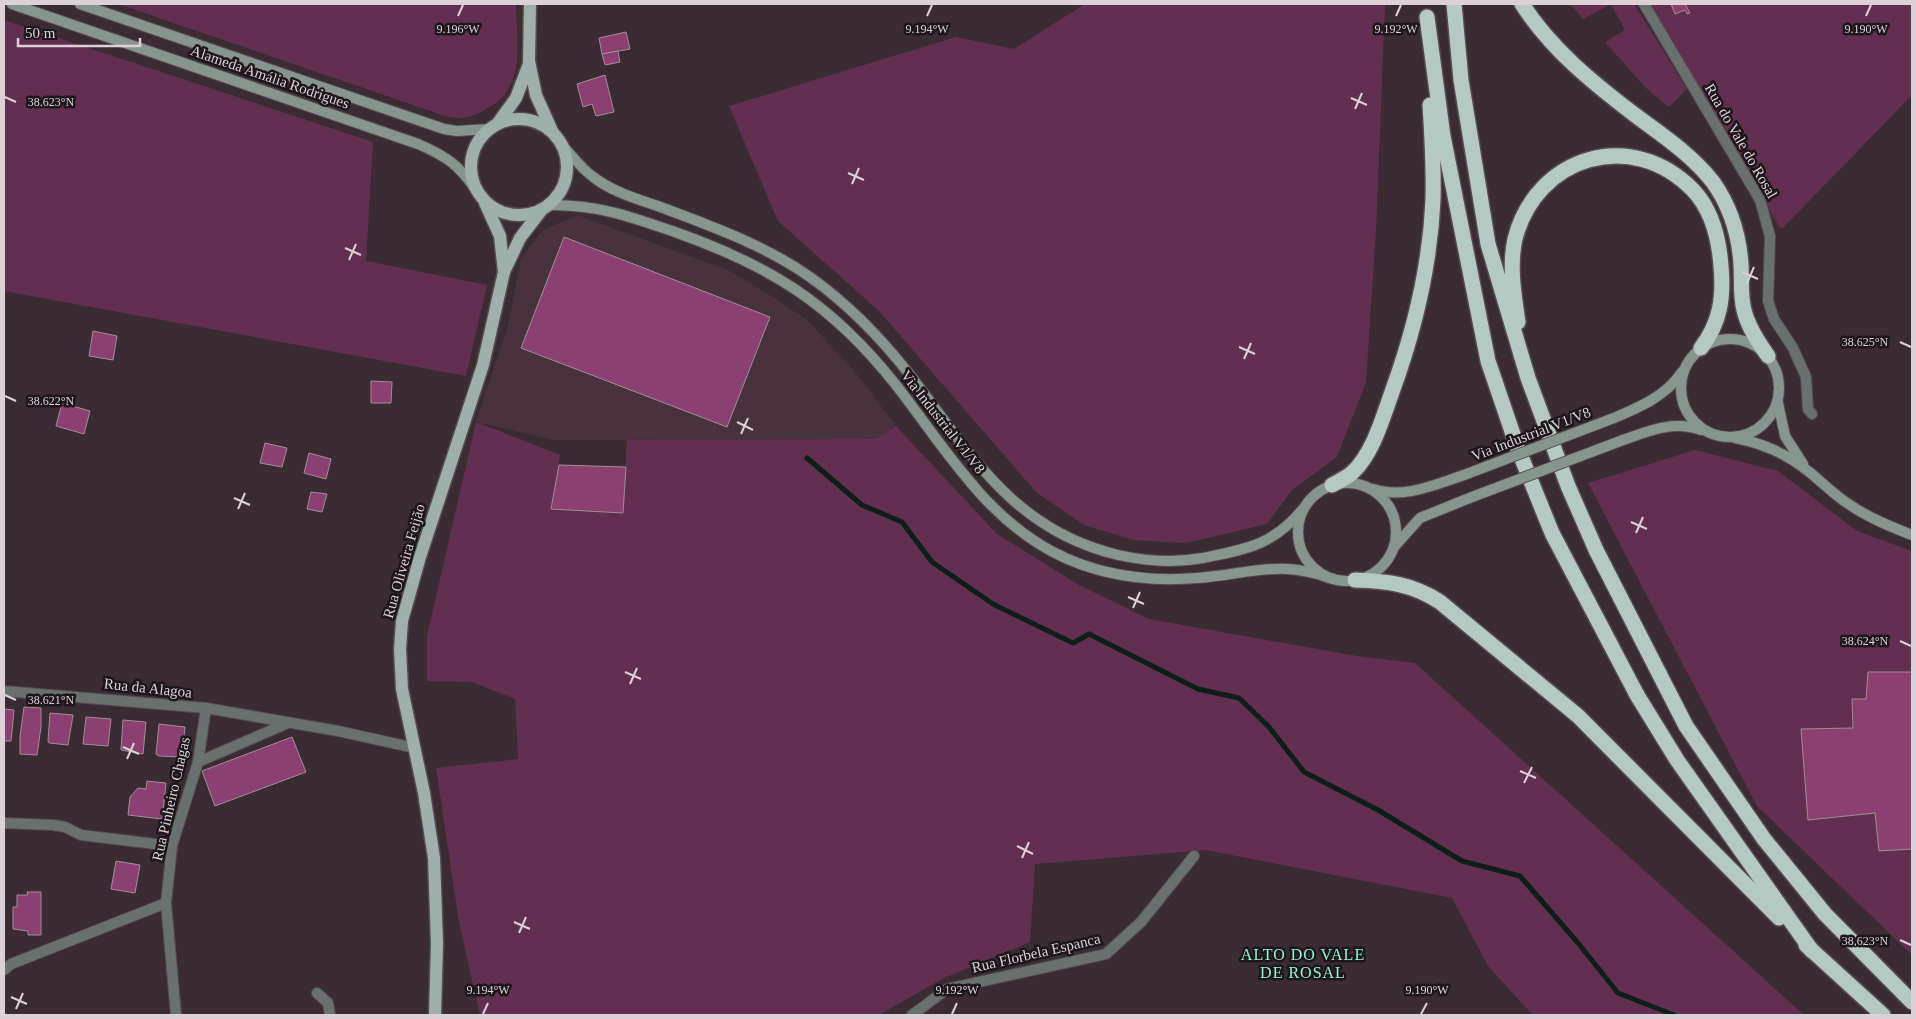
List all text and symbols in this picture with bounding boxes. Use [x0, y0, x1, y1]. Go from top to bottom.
scale bar [18, 15, 140, 47]
text: 9.196°W [436, 22, 480, 36]
text: 9.194°W [905, 22, 949, 36]
text: 9.192°W [1374, 22, 1418, 36]
text: 9.190°W [1844, 22, 1888, 36]
text: 50 m [25, 25, 56, 41]
street label: Alameda Amália Rodrigues [189, 42, 352, 112]
street label: Rua do Vale do Rosal [1702, 81, 1780, 201]
text: 38.623°N [28, 95, 75, 109]
text: 38.625°N [1842, 335, 1889, 349]
street label: Via Industrial V1/V8 [898, 367, 988, 477]
text: 38.622°N [28, 394, 75, 408]
street label: Via Industrial V1/V8 [1469, 404, 1593, 464]
street label: Rua Oliveira Feijão [380, 502, 428, 620]
text: 38.624°N [1842, 634, 1889, 648]
street label: Rua da Alagoa [103, 675, 193, 701]
text: 38.621°N [28, 693, 75, 707]
street label: Rua Pinheiro Chagas [149, 735, 193, 863]
street label: Rua Florbela Espanca [970, 930, 1102, 976]
text: 38.623°N [1842, 934, 1889, 948]
district label: ALTO DO VALE DE ROSAL [1241, 946, 1365, 981]
text: 9.194°W [466, 983, 510, 997]
text: 9.192°W [935, 983, 979, 997]
text: 9.190°W [1405, 983, 1449, 997]

